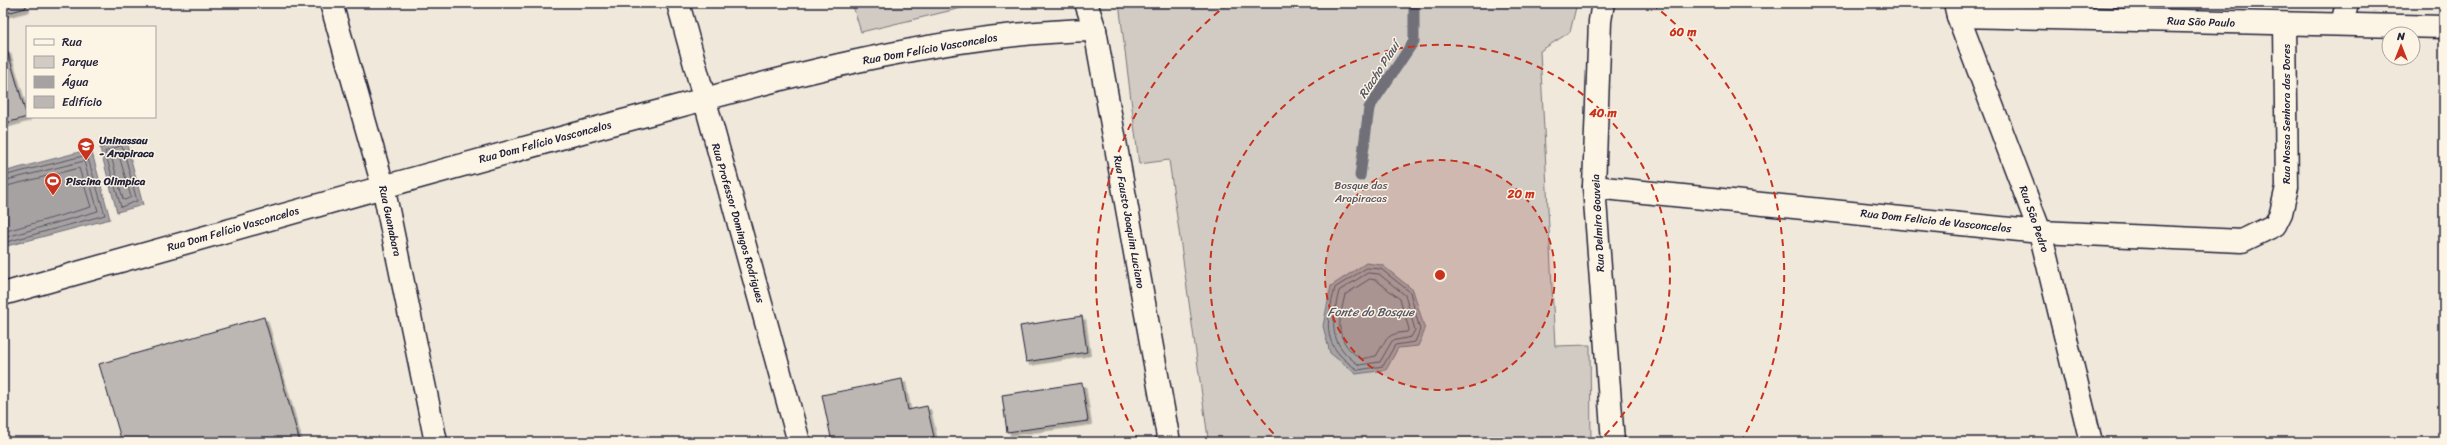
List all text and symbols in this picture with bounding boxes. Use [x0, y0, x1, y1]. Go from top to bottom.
street label: Rua São Paulo [2167, 11, 2236, 33]
text: 60 m [1669, 21, 1697, 43]
legend [26, 26, 156, 118]
north arrow [2381, 26, 2421, 66]
text: N [2396, 27, 2405, 46]
street label: Rua Dom Felício Vasconcelos [861, 28, 999, 70]
text: Rua [62, 31, 83, 53]
water label: Riacho Piauí [1352, 34, 1408, 103]
street label: Rua Nossa Senhora das Dores [2277, 43, 2296, 184]
text: Parque [62, 51, 99, 73]
text: Água [61, 71, 89, 93]
text: Edifício [62, 91, 102, 113]
text: 40 m [1588, 102, 1617, 124]
street label: Rua Dom Felício Vasconcelos [477, 115, 614, 169]
place label: Uninassau - Arapiraca [99, 131, 155, 163]
school or university icon: Uninassau - Arapiraca [76, 136, 96, 161]
street label: Rua Professor Domingos Rodrigues [706, 141, 770, 306]
street label: Rua Fausto Joaquim Luciano [1108, 154, 1150, 291]
sports icon: Piscina Olimpica [43, 171, 63, 196]
place label: Piscina Olimpica [66, 172, 146, 191]
street label: Rua Delmiro Gouveia [1586, 173, 1610, 272]
park label: Bosque das Arapiracas [1334, 176, 1389, 208]
text: 20 m [1507, 183, 1535, 205]
street label: Rua São Pedro [2014, 183, 2054, 255]
street label: Rua Guanabara [373, 184, 407, 259]
street label: Rua Dom Felício Vasconcelos [165, 201, 302, 257]
street label: Rua Dom Felicio de Vasconcelos [1860, 204, 2013, 238]
centre of rings [1433, 268, 1447, 282]
water label: Fonte do Bosque [1328, 301, 1415, 323]

